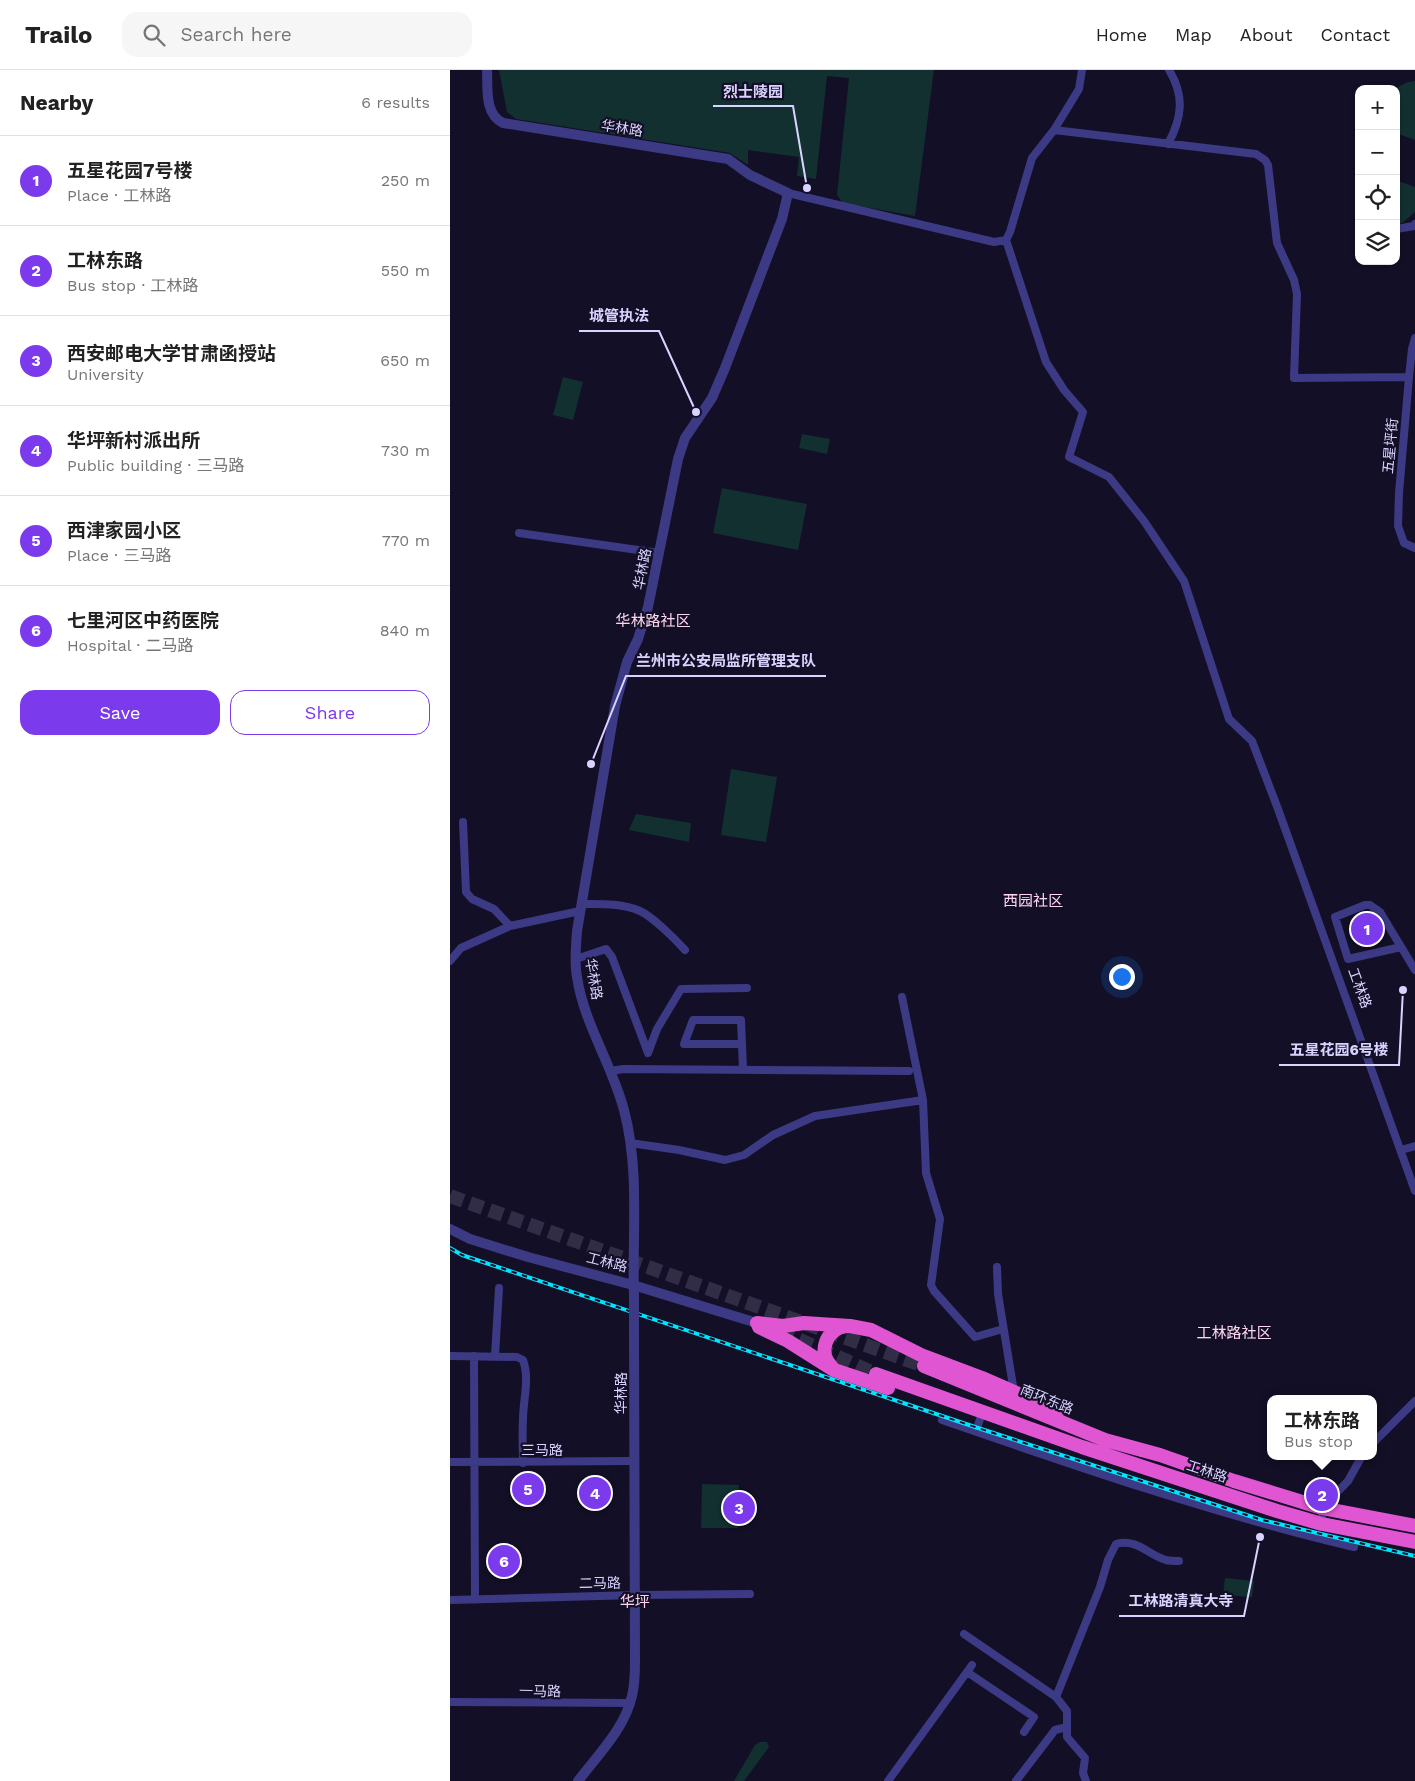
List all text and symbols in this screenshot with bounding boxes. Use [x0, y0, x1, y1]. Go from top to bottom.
search box [122, 12, 472, 57]
text: Trailo [25, 21, 92, 49]
icon: search [140, 21, 168, 49]
text: Search here [180, 23, 292, 46]
text: Home [1096, 24, 1147, 45]
text: Map [1175, 24, 1212, 45]
text: About [1240, 24, 1292, 45]
text: Contact [1320, 24, 1390, 45]
callout: 烈士陵园 [713, 76, 793, 106]
text: 烈士陵园 [723, 83, 783, 101]
map controls [1355, 85, 1400, 265]
button: + [1355, 85, 1400, 130]
text: Nearby [20, 90, 93, 115]
text: 6 results [361, 93, 430, 112]
street label: 华林路 [600, 117, 644, 139]
button: − [1355, 130, 1400, 175]
text: 五星花园7号楼 [67, 159, 193, 182]
text: 1 [33, 171, 39, 190]
text: 250 m [381, 171, 430, 190]
button: locate [1355, 175, 1400, 220]
text: Place · 工林路 [67, 186, 171, 205]
button: layers [1355, 220, 1400, 265]
text: 工林东路 [67, 249, 143, 272]
text: 2 [31, 261, 41, 280]
text: 550 m [381, 261, 430, 280]
text: Bus stop · 工林路 [67, 276, 199, 295]
callout: 城管执法 [579, 301, 659, 331]
text: 城管执法 [589, 307, 649, 325]
text: 西安邮电大学甘肃函授站 [67, 342, 276, 365]
text: 3 [31, 351, 41, 370]
text: 650 m [380, 351, 430, 370]
text: University [67, 365, 144, 384]
street label: 五星坪街 [1380, 417, 1400, 475]
text: 华坪新村派出所 [67, 429, 200, 452]
text: 4 [31, 441, 41, 460]
text: 730 m [381, 441, 430, 460]
text: Public building · 三马路 [67, 456, 245, 475]
text: 西津家园小区 [67, 519, 181, 542]
text: 5 [31, 531, 41, 550]
text: 770 m [382, 531, 430, 550]
text: Place · 三马路 [67, 546, 171, 565]
street label: 华林路 [630, 547, 654, 591]
text: 七里河区中药医院 [67, 609, 219, 632]
district label: 华林路社区 [615, 612, 691, 630]
text: 6 [31, 621, 41, 640]
text: 840 m [380, 621, 430, 640]
text: Hospital · 二马路 [67, 636, 194, 655]
callout: 兰州市公安局监所管理支队 [626, 646, 826, 676]
text: 兰州市公安局监所管理支队 [636, 652, 816, 670]
button: Save [20, 690, 220, 735]
button: Share [230, 690, 430, 735]
district label: 西园社区 [1003, 892, 1063, 910]
pin: 1 [1351, 910, 1383, 948]
street label: 华林路 [582, 957, 606, 1001]
your location [1109, 964, 1135, 990]
street label: 工林路 [1345, 966, 1375, 1010]
callout: 五星花园6号楼 [1279, 1035, 1399, 1065]
text: 五星花园6号楼 [1289, 1041, 1389, 1059]
street label: 工林路 [585, 1249, 629, 1275]
district label: 工林路社区 [1196, 1324, 1272, 1342]
street label: 华林路 [613, 1372, 629, 1414]
street label: 南环东路 [1018, 1381, 1076, 1417]
popup [1267, 1395, 1377, 1460]
text: 工林东路 [1284, 1409, 1360, 1432]
text: Bus stop [1284, 1432, 1353, 1451]
street label: 三马路 [521, 1442, 563, 1458]
street label: 工林路 [1185, 1457, 1229, 1485]
pin: 5 [512, 1470, 544, 1508]
pin: 4 [579, 1474, 611, 1512]
pin: 2 [1306, 1476, 1338, 1514]
pin: 3 [723, 1489, 755, 1527]
pin: 6 [488, 1542, 520, 1580]
street label: 二马路 [579, 1575, 621, 1591]
callout: 工林路清真大寺 [1119, 1586, 1244, 1616]
text: 工林路清真大寺 [1128, 1592, 1234, 1610]
district label: 华坪 [620, 1593, 650, 1611]
street label: 一马路 [519, 1683, 561, 1699]

